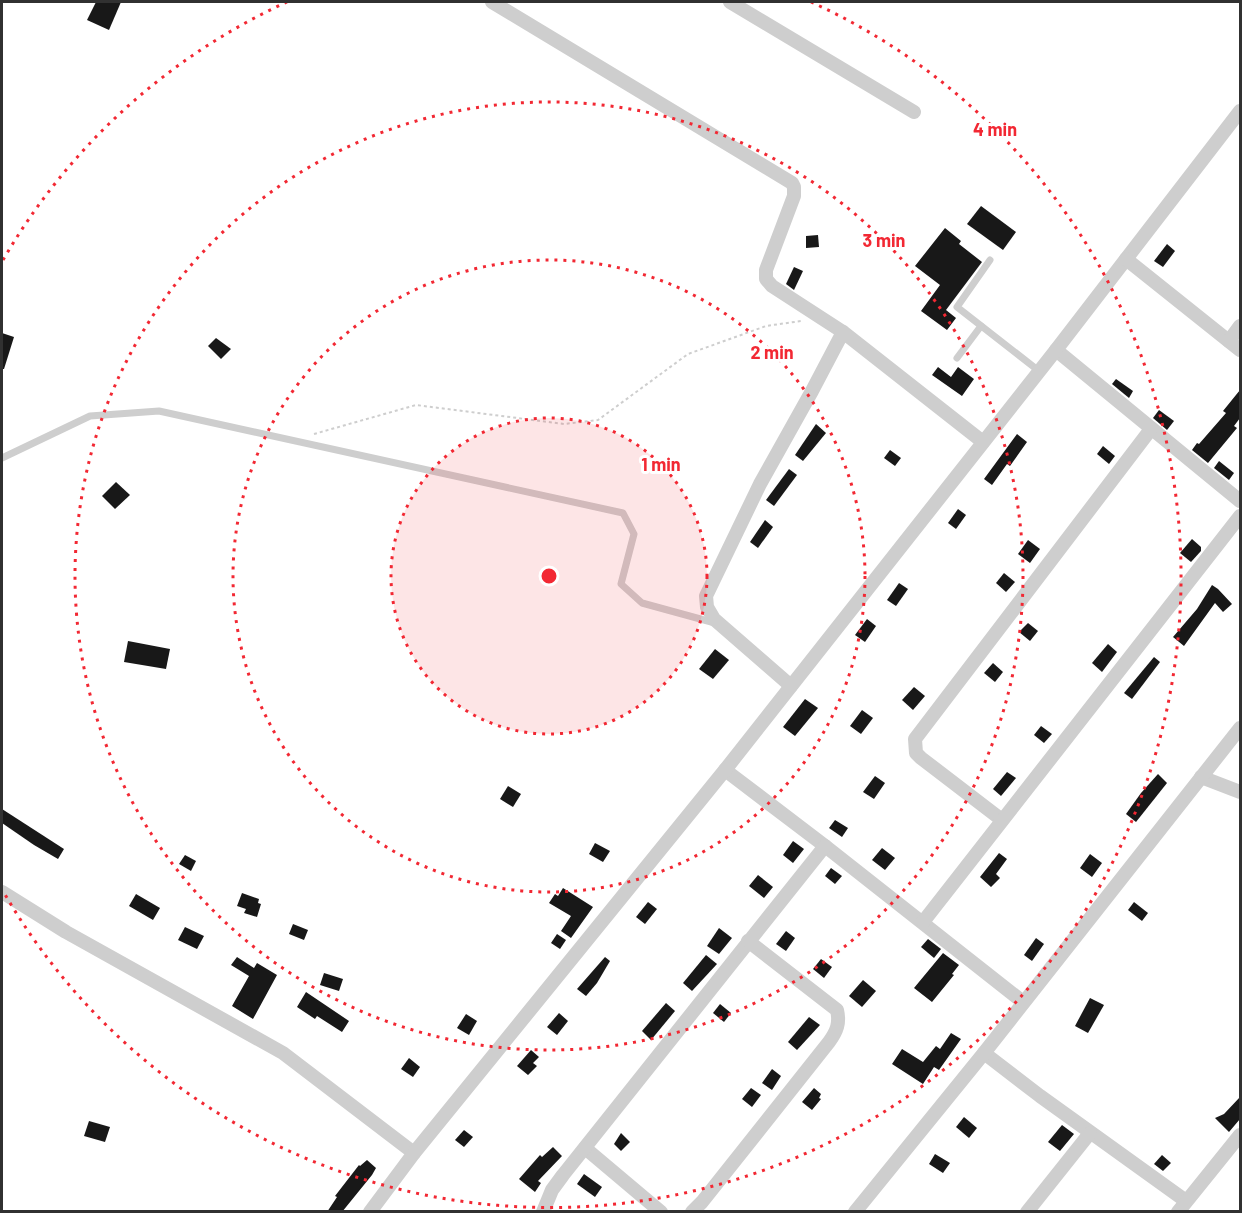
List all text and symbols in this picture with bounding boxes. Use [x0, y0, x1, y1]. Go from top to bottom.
text: 4 min [973, 118, 1017, 140]
text: 3 min [863, 229, 905, 251]
text: 2 min [750, 341, 794, 363]
text: 1 min [641, 453, 681, 475]
centre of rings [539, 566, 559, 586]

